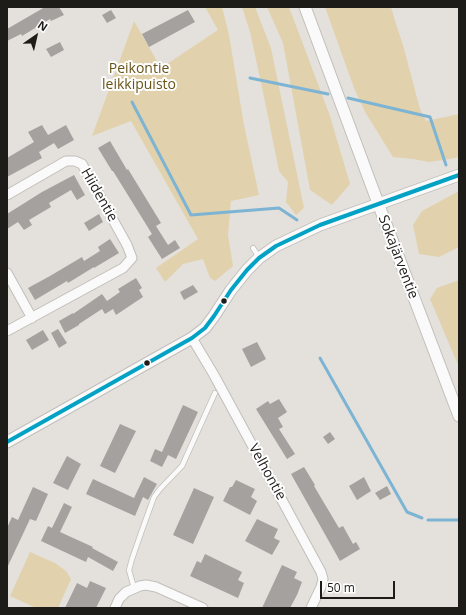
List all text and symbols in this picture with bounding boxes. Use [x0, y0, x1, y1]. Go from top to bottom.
north arrow [16, 16, 56, 56]
text: N [35, 17, 51, 34]
park label: Peikontie leikkipuisto [102, 61, 176, 94]
street label: Hiidentie [77, 165, 121, 225]
street label: Sokajärventie [374, 213, 422, 301]
unlabelled marker [219, 296, 229, 306]
unlabelled marker [142, 358, 152, 368]
street label: Velhontie [245, 441, 289, 503]
scale bar [322, 573, 397, 599]
text: 50 m [327, 579, 355, 596]

